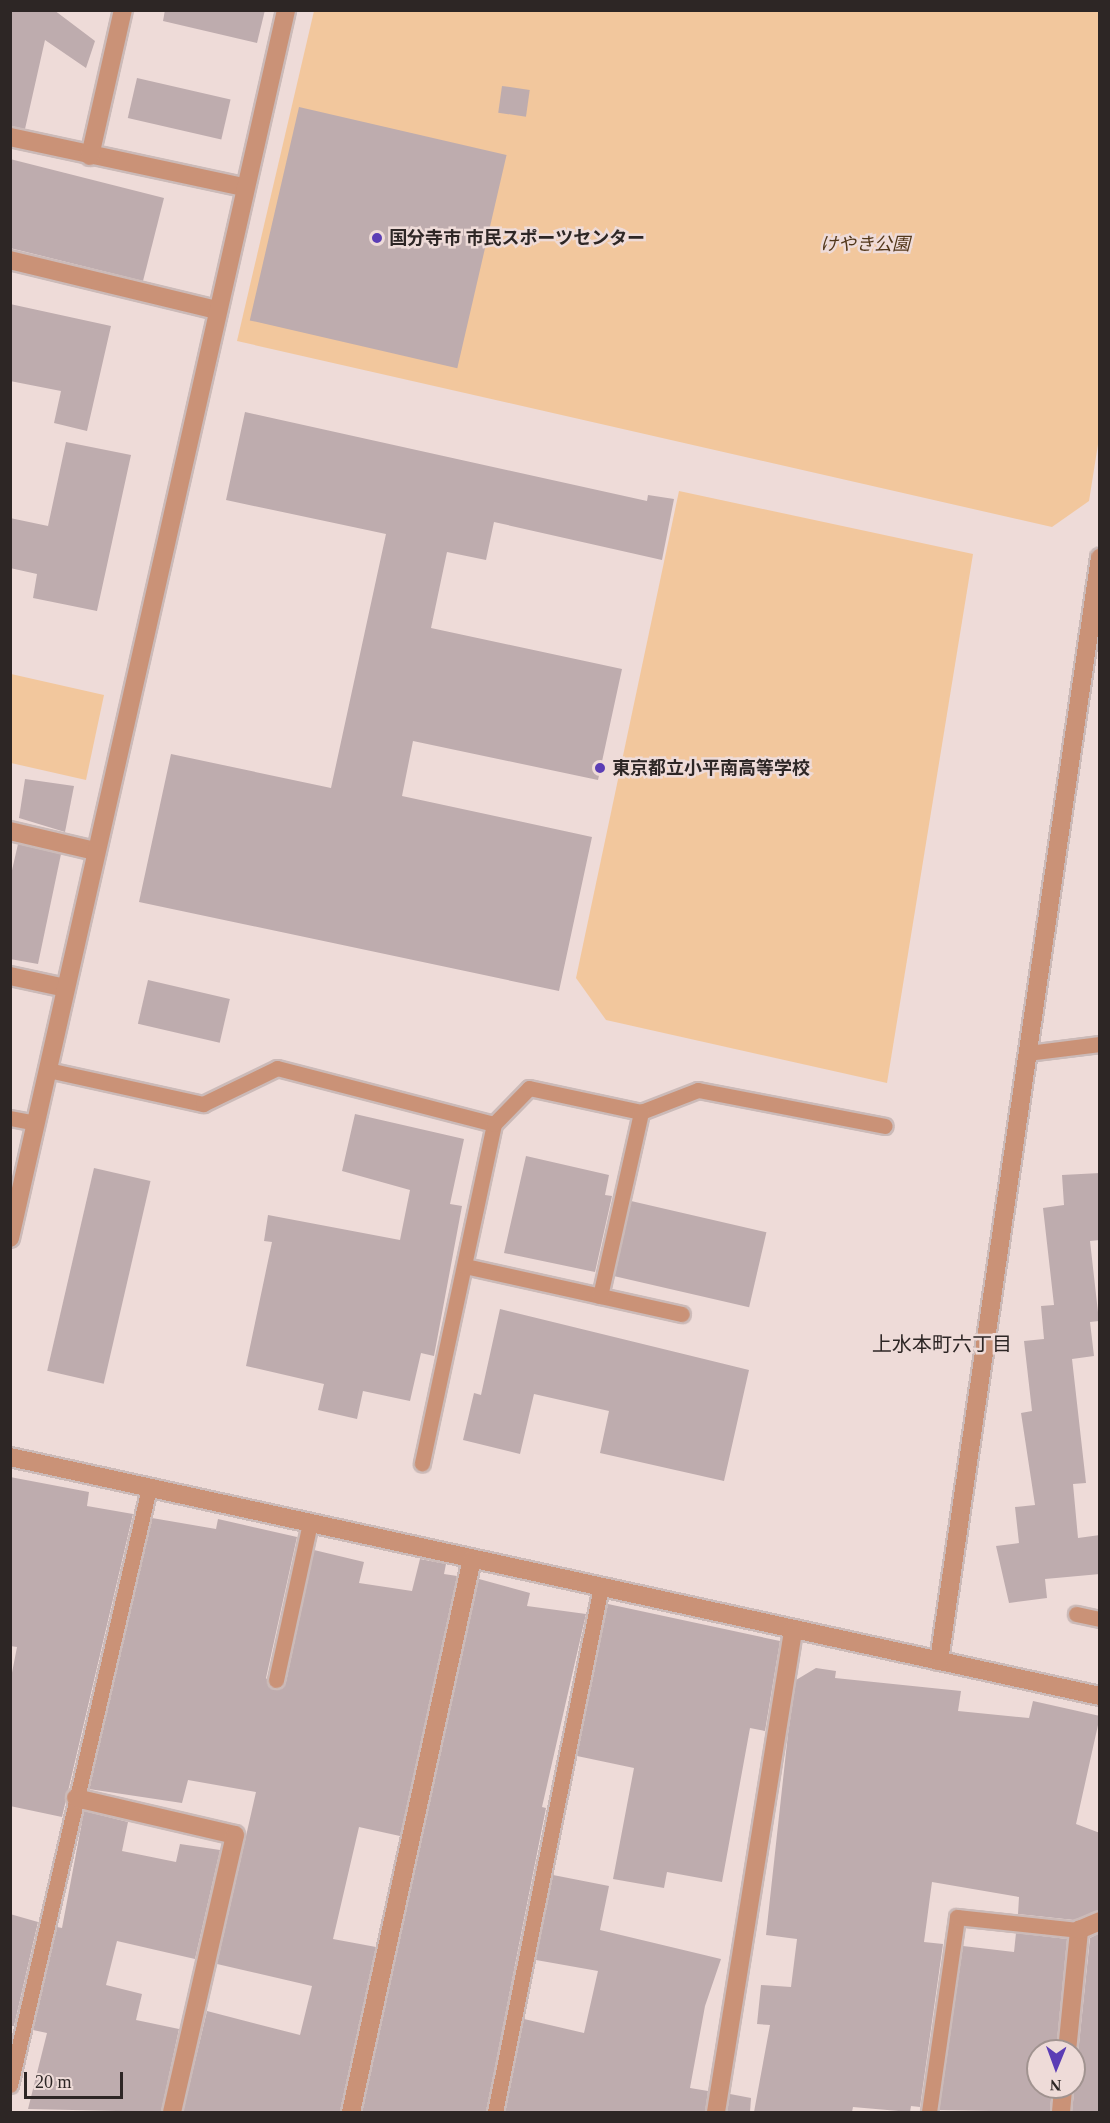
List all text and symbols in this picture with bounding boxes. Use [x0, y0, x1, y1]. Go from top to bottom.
place label: 国分寺市 市民スポーツセンター [389, 227, 645, 249]
marker: 国分寺市 市民スポーツセンター [370, 231, 384, 245]
park label: けやき公園 [820, 233, 910, 255]
place label: 東京都立小平南高等学校 [612, 757, 810, 779]
marker: 東京都立小平南高等学校 [593, 761, 607, 775]
district label: 上水本町六丁目 [872, 1332, 1012, 1356]
north arrow [1026, 2039, 1086, 2099]
scale bar [27, 2060, 126, 2098]
text: 20 m [35, 2072, 72, 2092]
text: N [1050, 2077, 1062, 2094]

